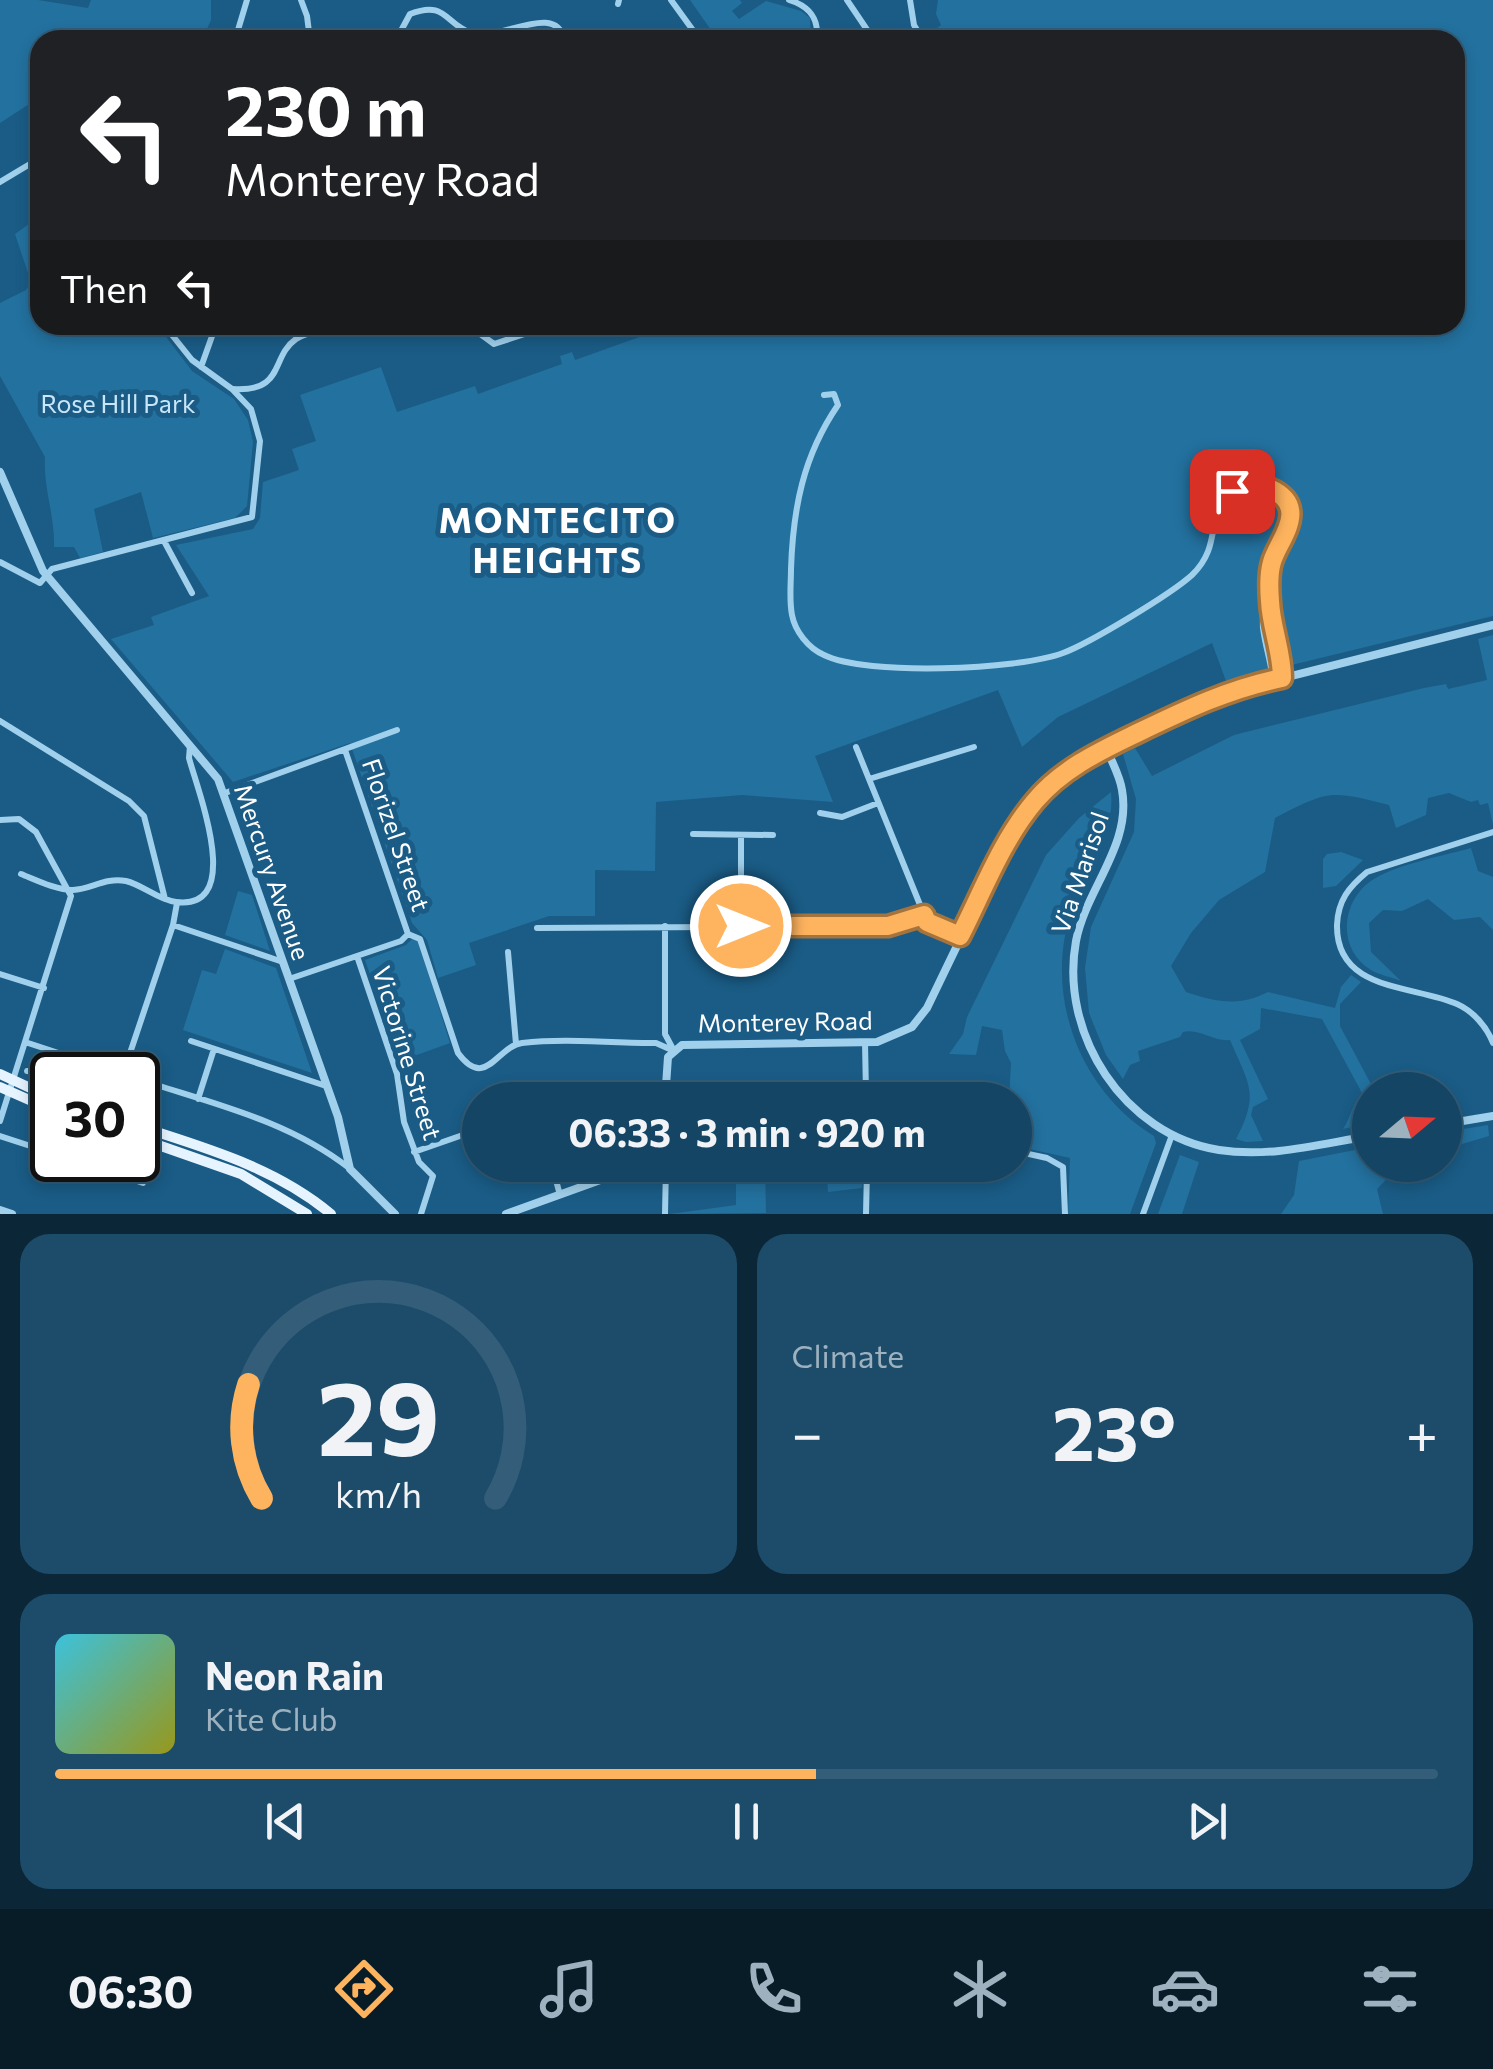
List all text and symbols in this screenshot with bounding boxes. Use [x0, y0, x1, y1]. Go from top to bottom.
text: 230 m [225, 65, 427, 150]
icon: left [60, 70, 190, 200]
text: Monterey Road [225, 150, 540, 205]
icon: left [168, 260, 223, 315]
text: Then [60, 264, 148, 311]
park label: Rose Hill Park [41, 388, 196, 418]
pin [1190, 449, 1275, 534]
icon: arrive [1205, 464, 1260, 519]
district label: MONTECITO HEIGHTS [438, 497, 678, 580]
street label: Florizel Street [357, 754, 437, 915]
street label: Mercury Avenue [229, 780, 317, 964]
street label: Via Marisol [1044, 808, 1114, 938]
position arrow [689, 874, 793, 978]
street label: Victorine Street [367, 962, 449, 1143]
street label: Monterey Road [697, 1004, 873, 1038]
speed limit sign: 30 [30, 1052, 160, 1182]
north arrow [1352, 1072, 1462, 1182]
map controls [1352, 1072, 1462, 1182]
text: 06:33 · 3 min · 920 m [568, 1108, 926, 1155]
text: Climate [792, 1335, 904, 1375]
text: 29 [317, 1350, 440, 1477]
text: 23° [1052, 1385, 1176, 1476]
text: − [792, 1398, 823, 1465]
text: + [1406, 1398, 1438, 1465]
text: km/h [335, 1472, 422, 1515]
text: Neon Rain [205, 1651, 384, 1698]
text: Kite Club [205, 1698, 337, 1738]
icon: previous [258, 1794, 313, 1849]
icon: pause [719, 1794, 774, 1849]
icon: next [1180, 1794, 1235, 1849]
icon: directions [329, 1954, 399, 2024]
icon: music [534, 1954, 604, 2024]
icon: phone [739, 1954, 809, 2024]
icon: climate [945, 1954, 1015, 2024]
icon: car [1150, 1954, 1220, 2024]
icon: filters [1355, 1954, 1425, 2024]
text: 06:30 [68, 1962, 193, 2017]

